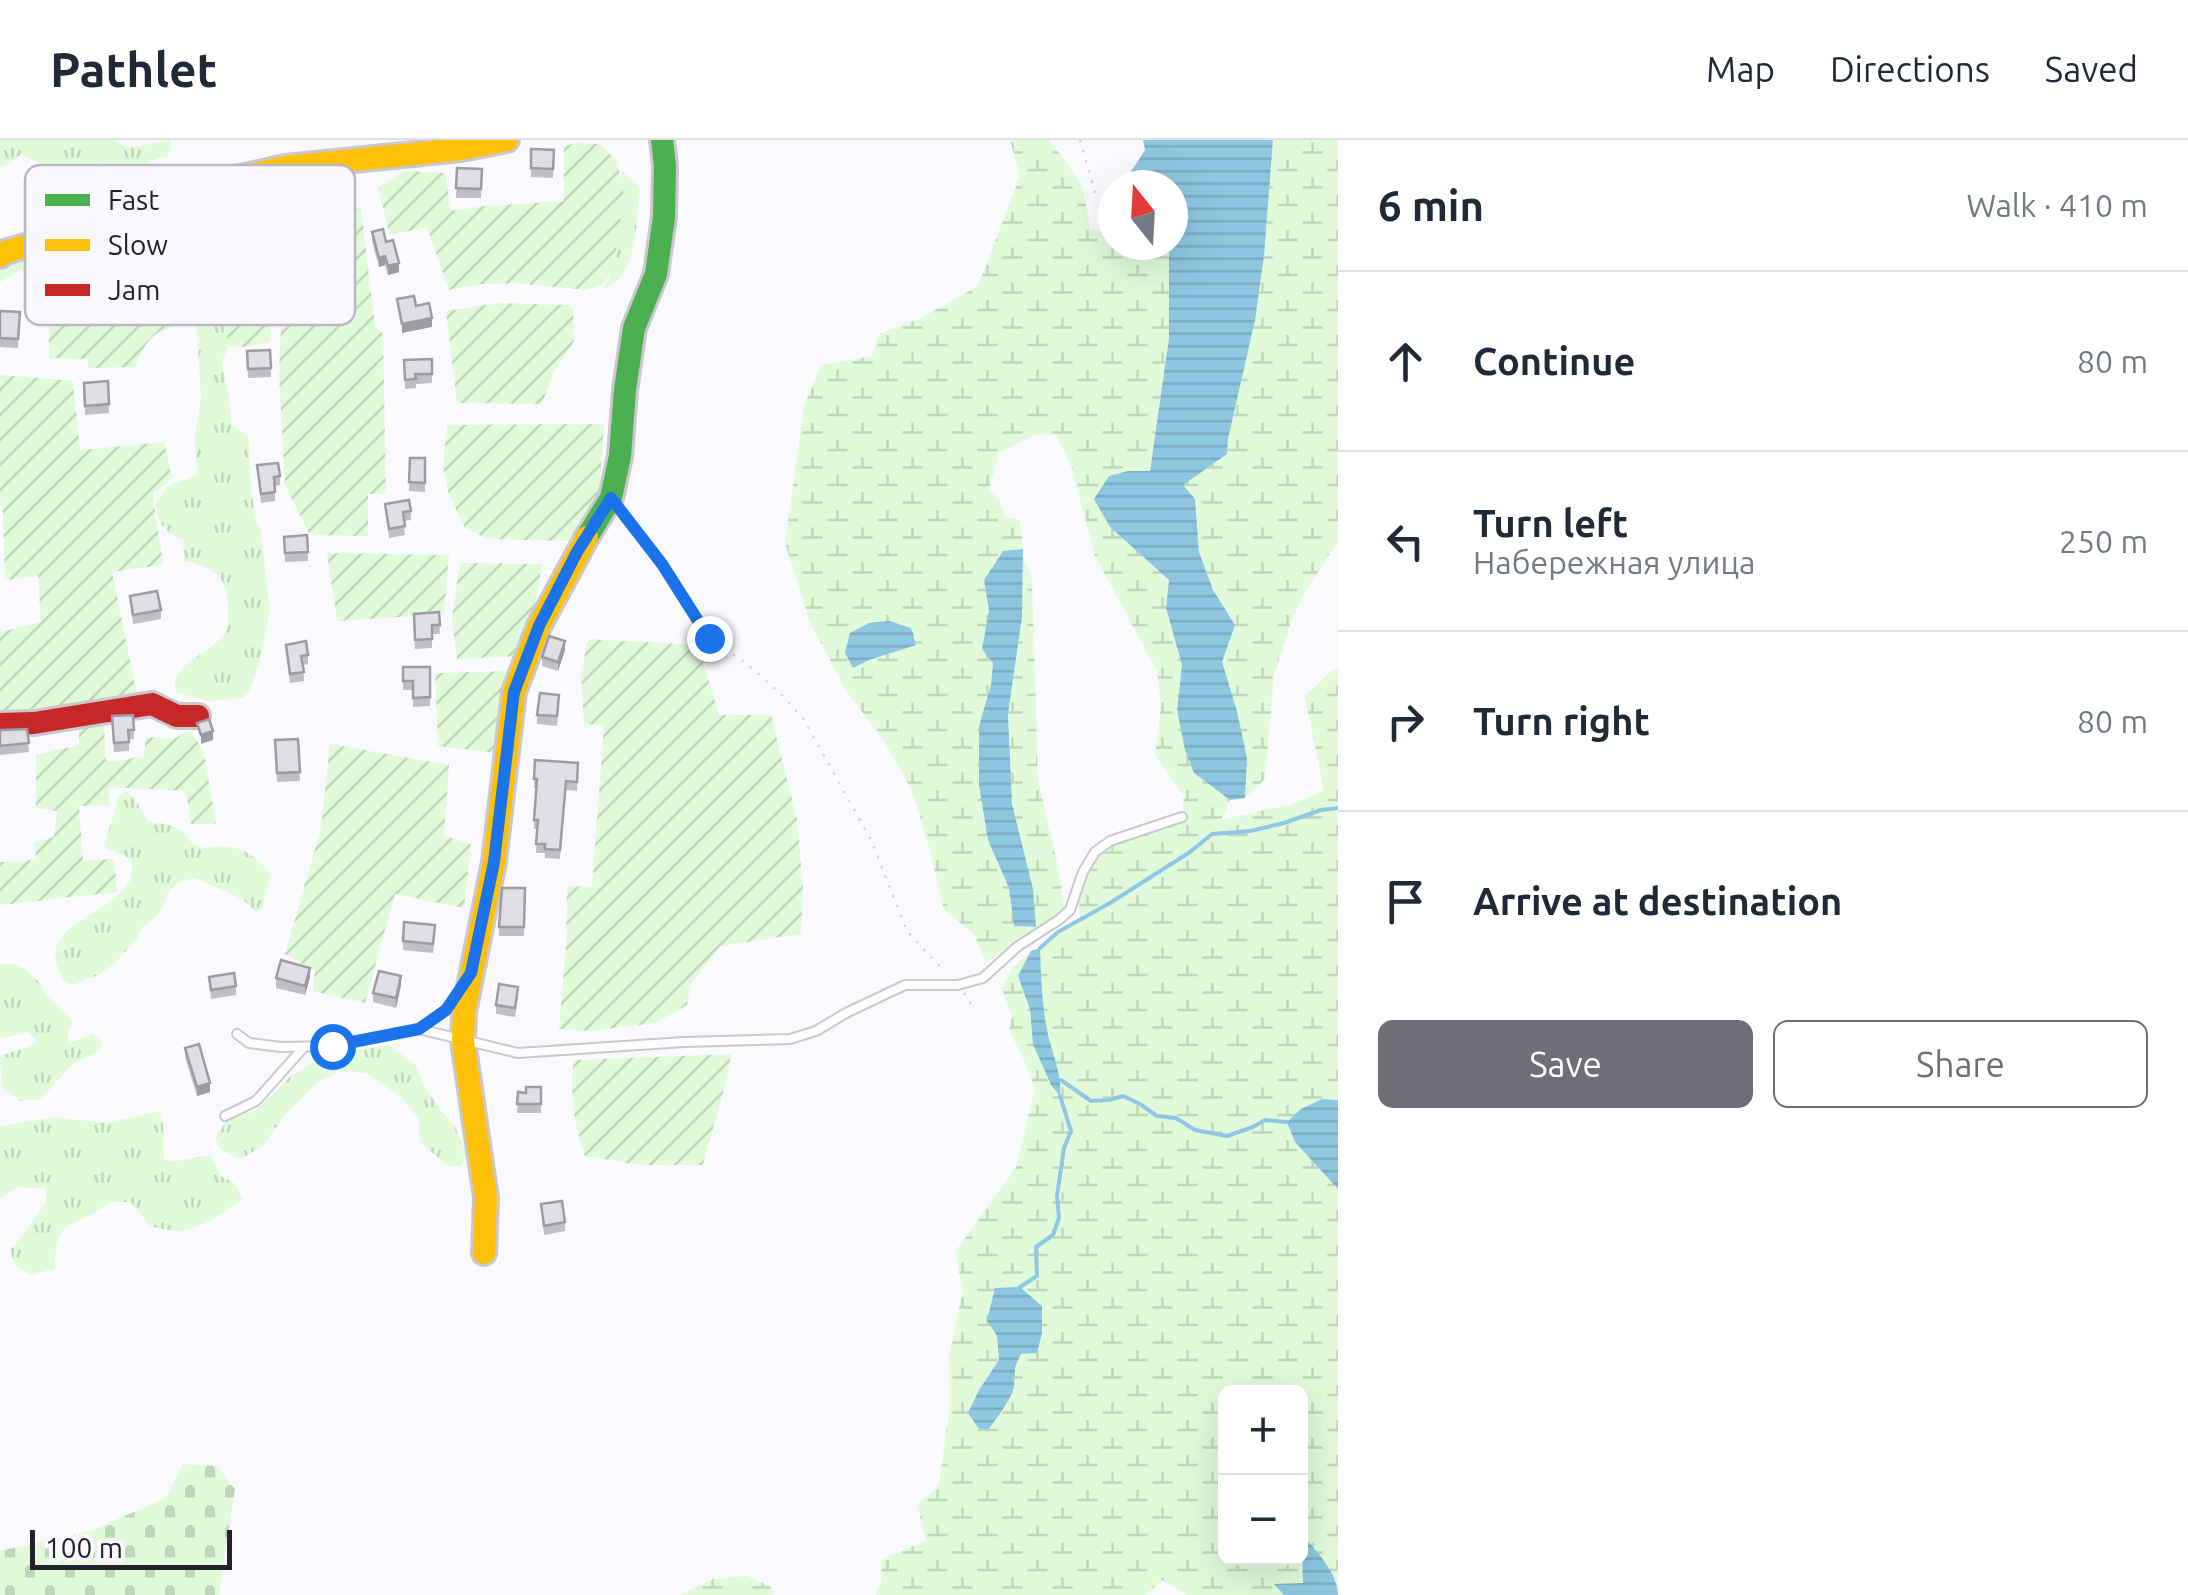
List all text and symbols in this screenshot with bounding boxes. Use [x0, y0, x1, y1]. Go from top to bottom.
text: Pathlet [50, 42, 217, 96]
text: Map [1706, 49, 1775, 89]
text: Directions [1830, 49, 1990, 89]
text: Saved [2045, 49, 2138, 89]
legend [25, 165, 355, 325]
north arrow [1098, 170, 1188, 260]
text: 6 min [1378, 182, 1484, 229]
text: Fast [108, 184, 159, 215]
text: Walk · 410 m [1966, 187, 2148, 223]
text: Slow [108, 229, 168, 260]
text: Jam [108, 274, 160, 305]
icon: ahead [1378, 334, 1433, 389]
text: Continue [1473, 340, 1635, 382]
text: 80 m [2077, 343, 2148, 379]
text: Turn left [1473, 502, 1628, 544]
icon: left [1378, 514, 1433, 569]
text: 250 m [2059, 523, 2148, 559]
text: Набережная улица [1473, 544, 1756, 580]
route end [687, 616, 733, 662]
icon: right [1378, 694, 1433, 749]
text: Turn right [1473, 700, 1650, 742]
text: 80 m [2077, 703, 2148, 739]
icon: arrive [1378, 874, 1433, 929]
text: Arrive at destination [1473, 880, 1842, 922]
button: Save [1378, 1020, 1753, 1108]
button: Share [1773, 1020, 2148, 1108]
route start [310, 1024, 356, 1070]
map controls [1218, 1385, 1308, 1565]
button: + [1218, 1385, 1308, 1475]
button: − [1218, 1475, 1308, 1565]
scale bar [30, 1525, 232, 1570]
text: 100 m [45, 1532, 123, 1563]

